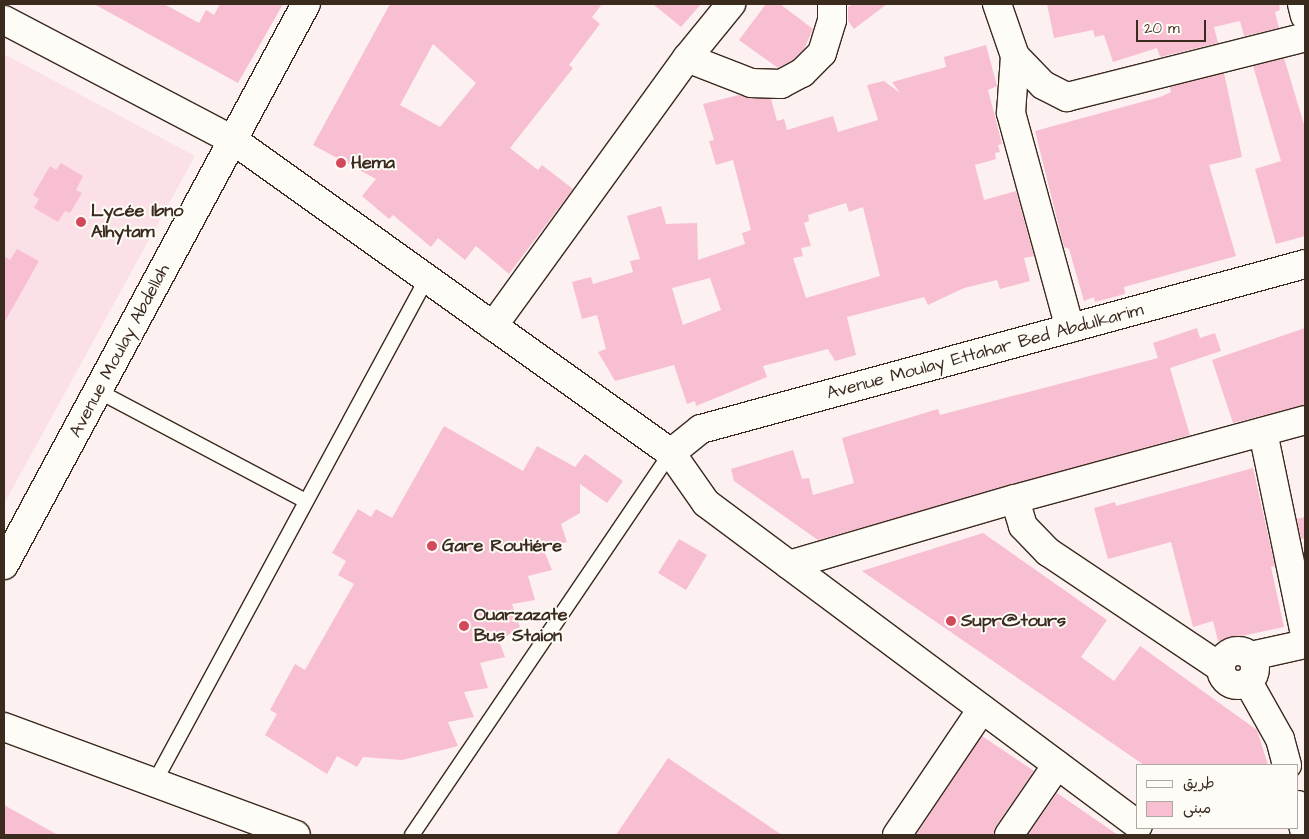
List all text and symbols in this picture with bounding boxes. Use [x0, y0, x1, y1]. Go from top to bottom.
scale bar [1139, 10, 1209, 42]
text: 20 m [1144, 18, 1180, 39]
place label: Hema [351, 152, 395, 174]
marker: Hema [335, 157, 347, 169]
place label: Lycée Ibno Alhytam [91, 201, 183, 243]
marker: Lycée Ibno Alhytam [75, 216, 87, 228]
street label: Avenue Moulay Abdellah [65, 261, 175, 441]
street label: Avenue Moulay Ettahar Bed Abdulkarim [824, 299, 1146, 405]
place label: Gare Routiére [442, 535, 562, 557]
marker: Gare Routiére [426, 540, 438, 552]
place label: Ouarzazate Bus Staion [474, 605, 567, 648]
place label: Supr@tours [961, 610, 1066, 632]
marker: Supr@tours [945, 615, 957, 627]
marker: Ouarzazate Bus Staion [458, 620, 470, 632]
legend [1136, 764, 1299, 829]
text: طريق [1183, 773, 1215, 794]
text: مبنى [1183, 798, 1211, 819]

